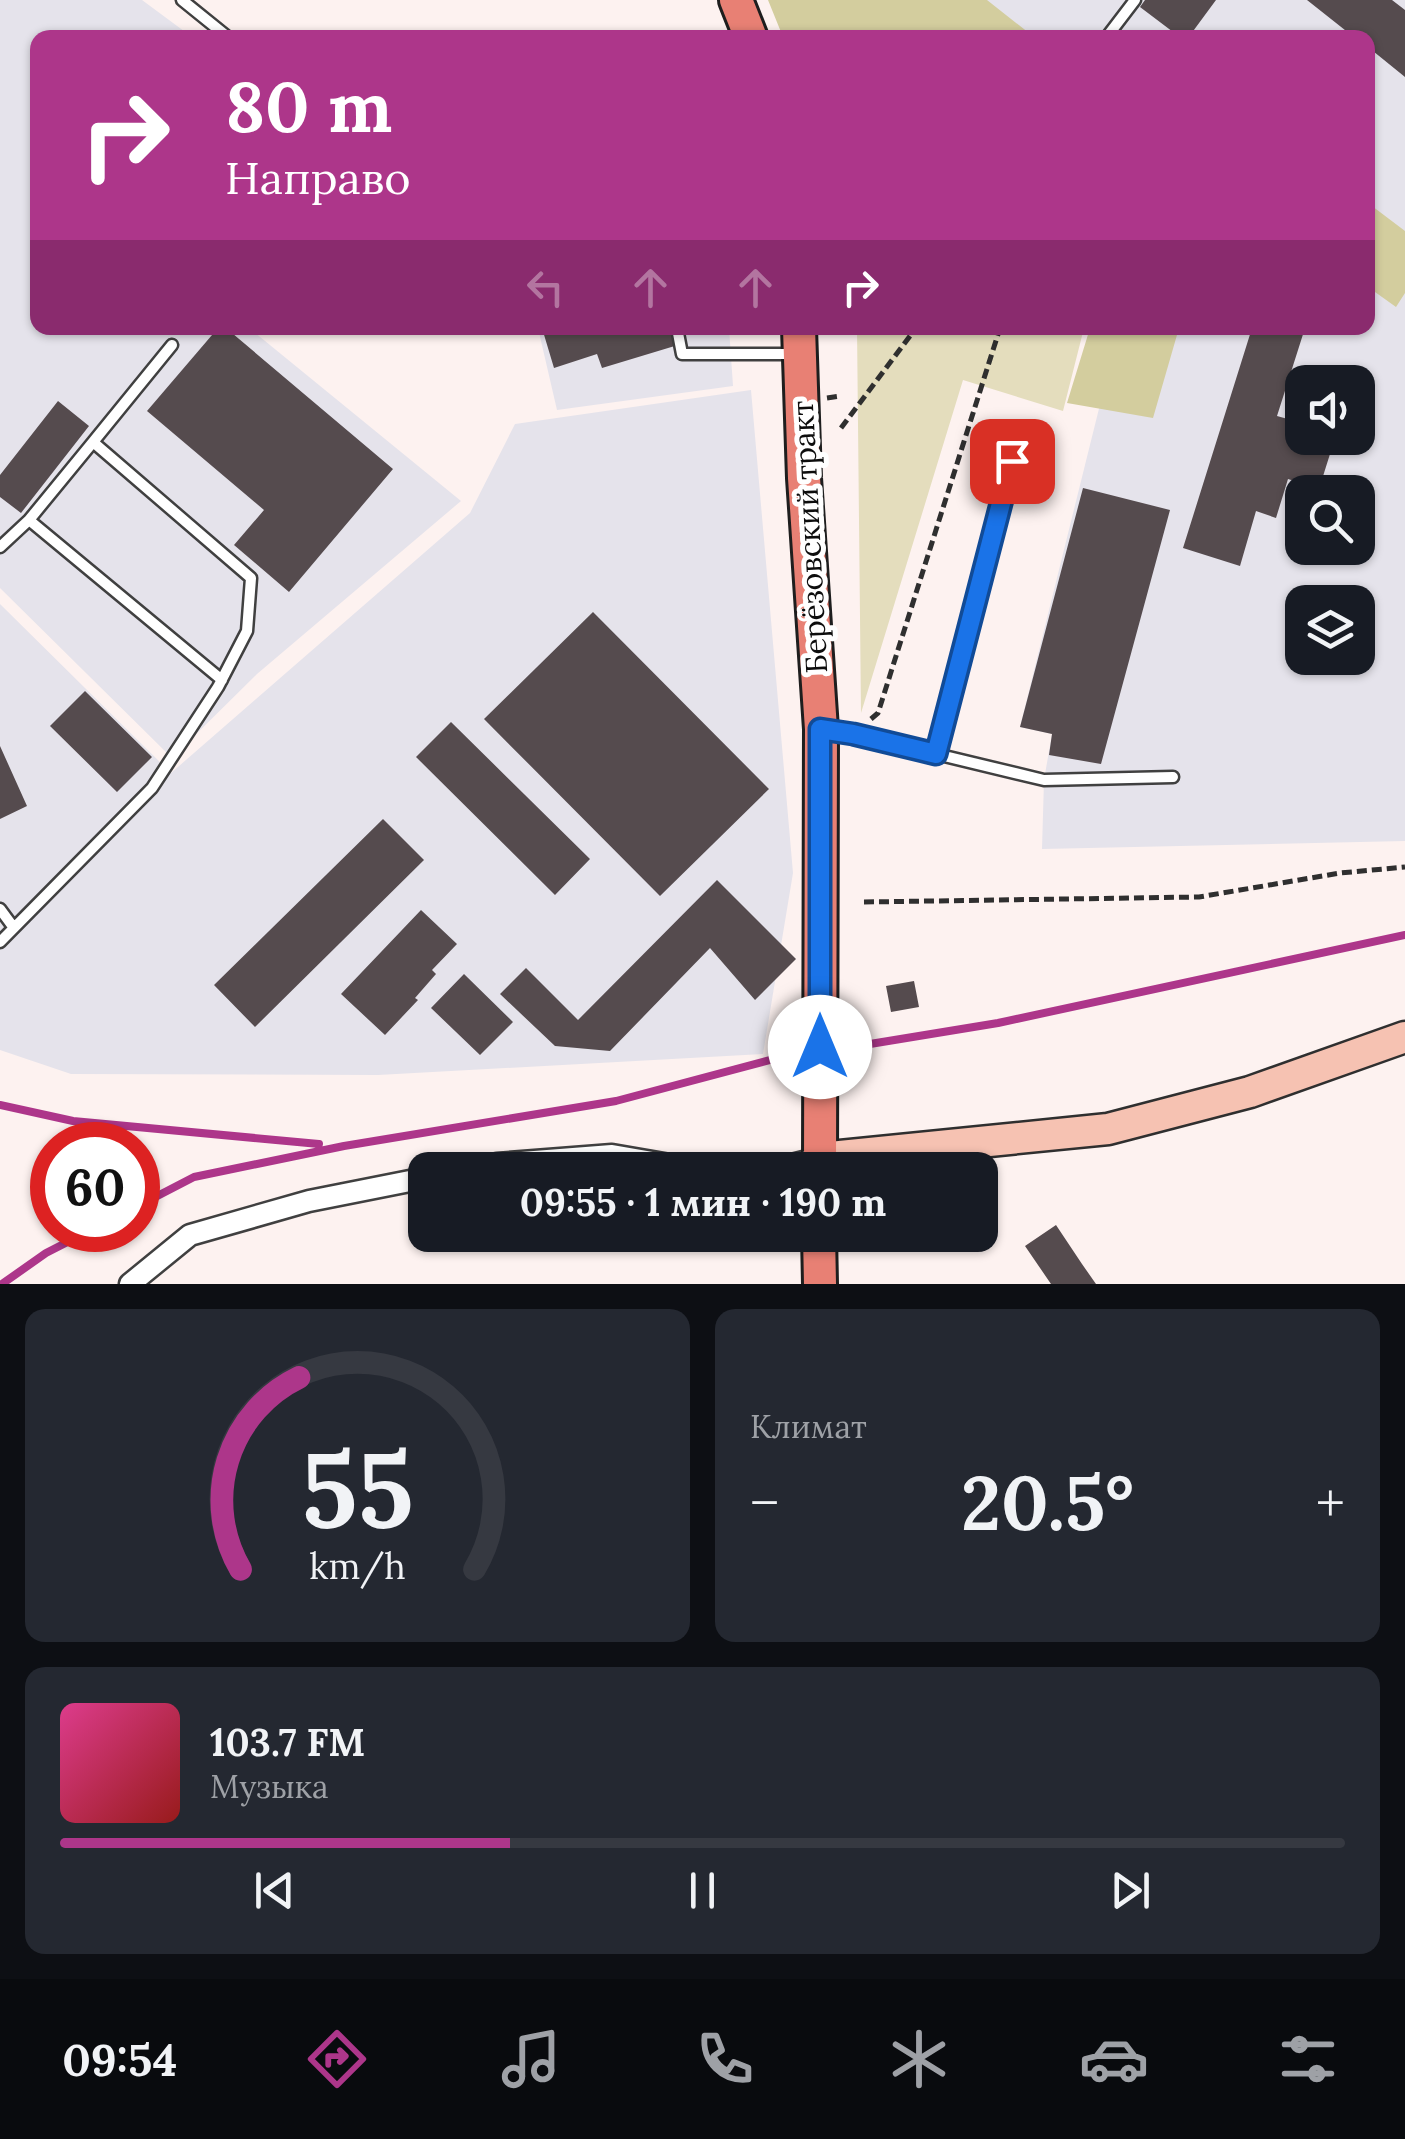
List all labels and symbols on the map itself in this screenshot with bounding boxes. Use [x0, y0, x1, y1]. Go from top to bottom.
street label: Берёзовский тракт [783, 400, 835, 674]
pin [970, 419, 1055, 504]
position arrow [768, 995, 872, 1099]
speed limit sign: 60 [30, 1122, 160, 1252]

